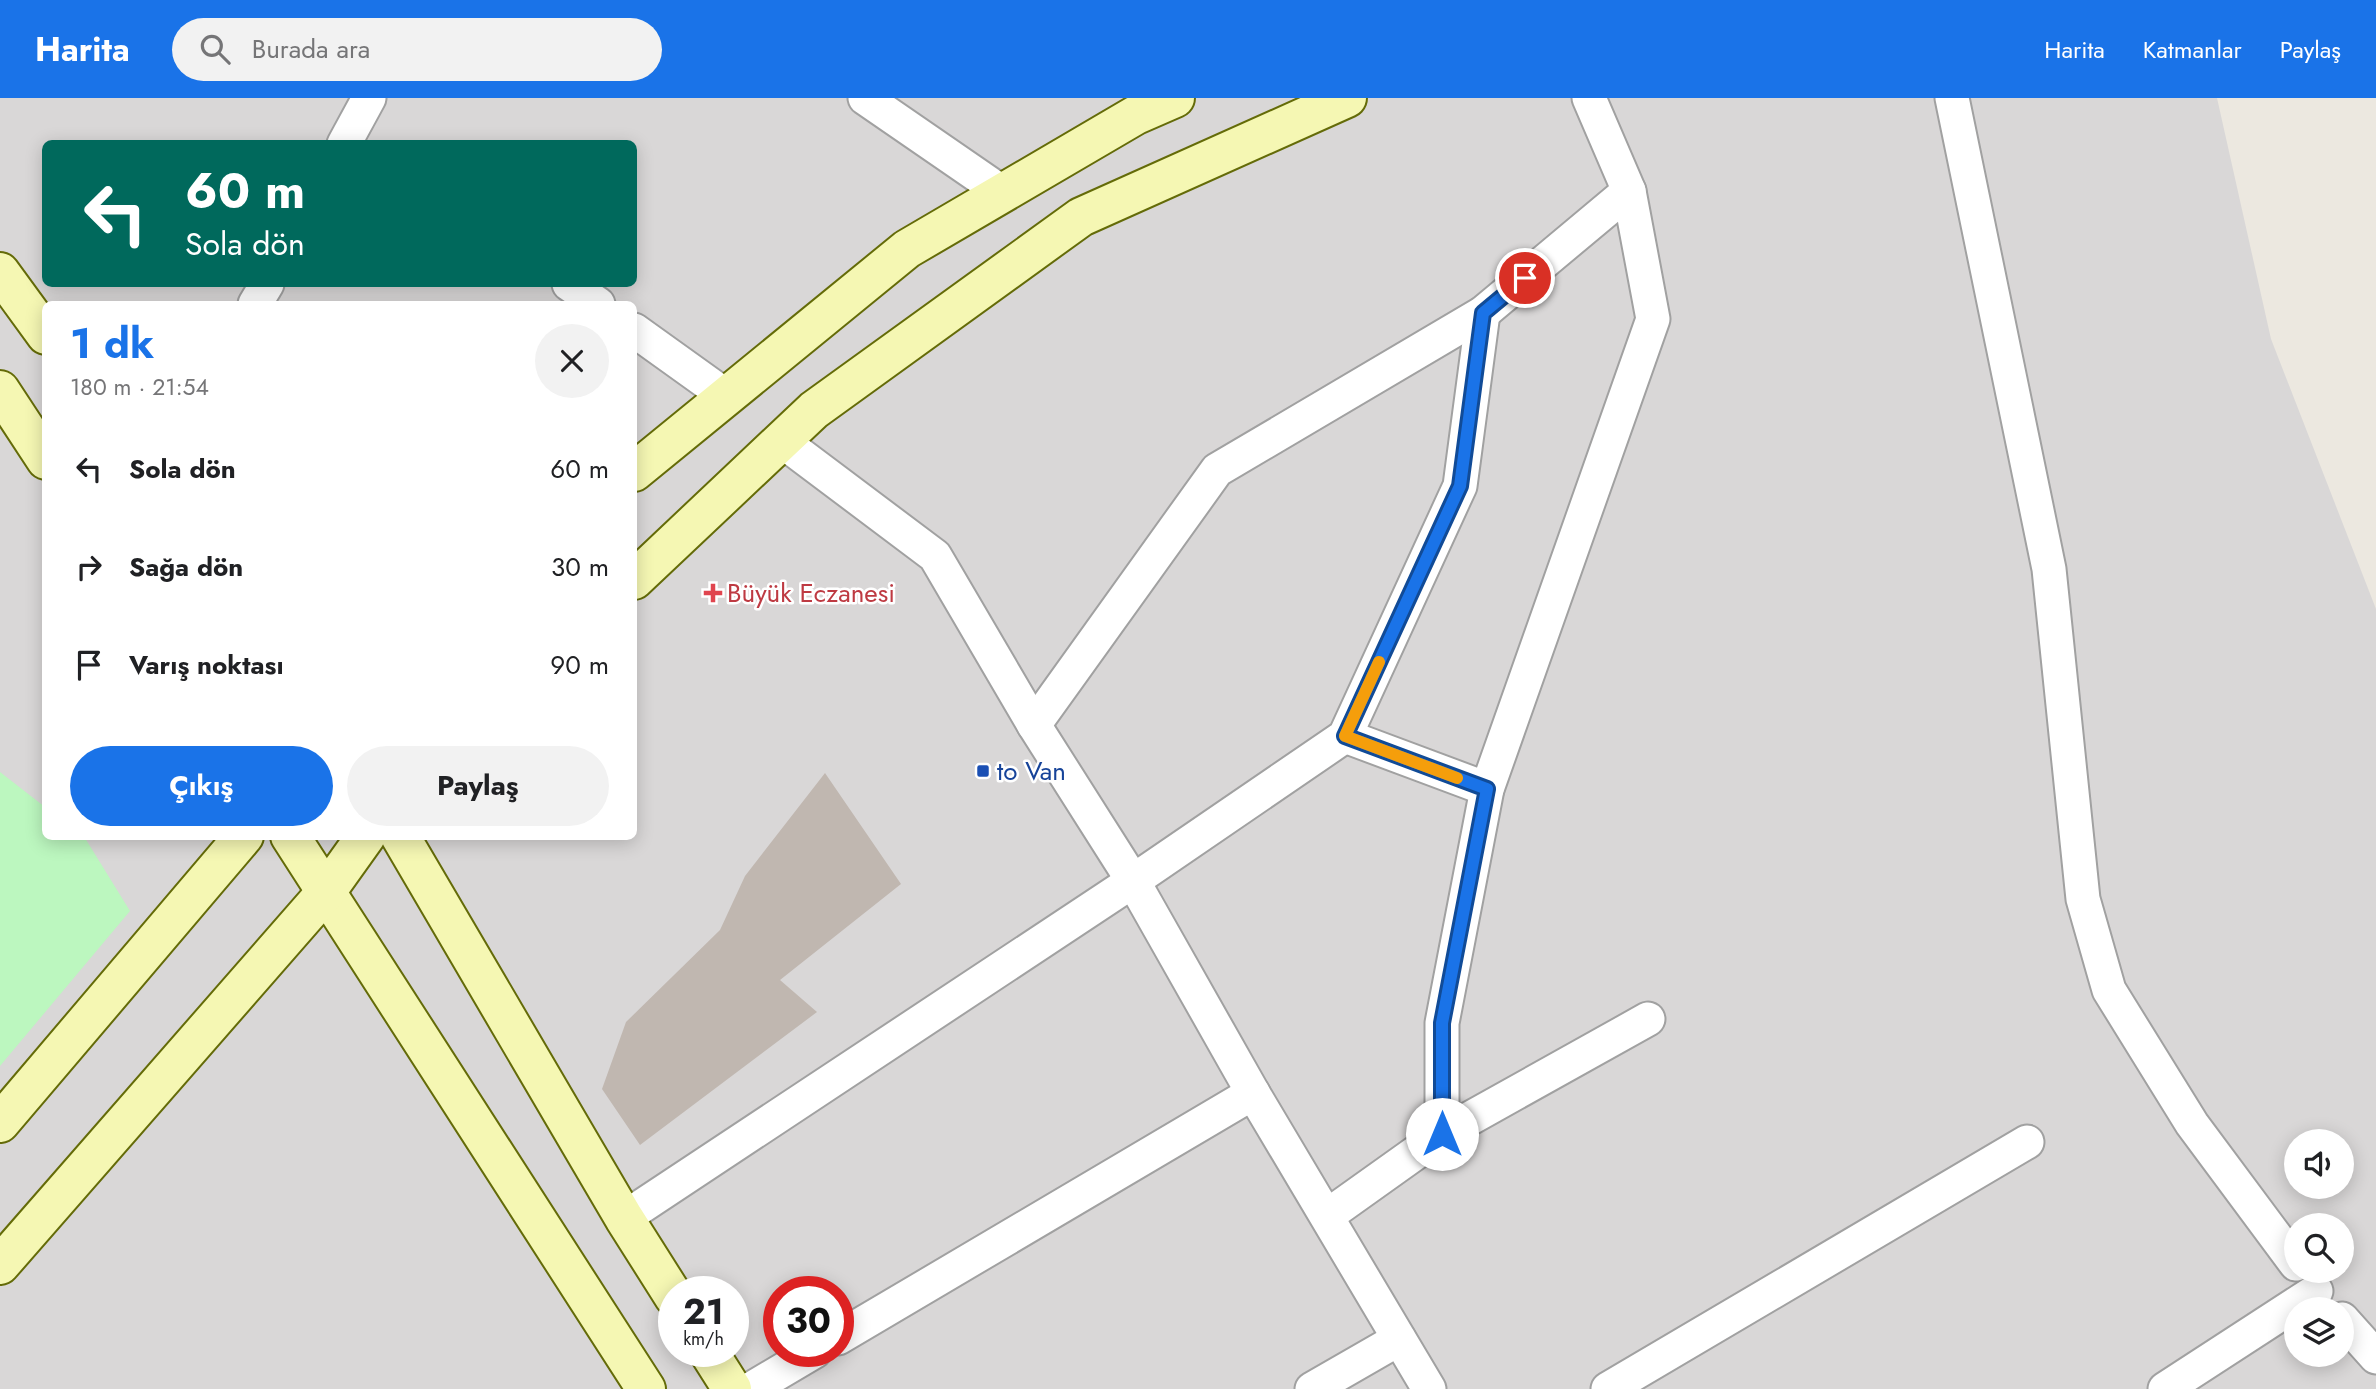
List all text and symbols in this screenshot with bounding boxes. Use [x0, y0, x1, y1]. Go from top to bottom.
search box [172, 18, 662, 81]
text: Harita [35, 26, 130, 73]
icon: search [196, 30, 234, 68]
text: Burada ara [252, 30, 370, 68]
text: Harita [2044, 32, 2105, 67]
text: Katmanlar [2143, 32, 2242, 67]
text: Paylaş [2280, 32, 2341, 67]
text: 60 m [185, 156, 305, 226]
icon: left [70, 168, 161, 259]
text: Sola dön [185, 221, 305, 267]
pin [1495, 248, 1555, 308]
icon: arrive [1506, 259, 1544, 297]
text: 1 dk [70, 313, 154, 374]
button: close [535, 324, 609, 398]
text: 180 m · 21:54 [70, 370, 209, 404]
icon: left [70, 450, 108, 488]
text: Sola dön [129, 450, 236, 488]
text: 60 m [550, 450, 609, 488]
icon: right [70, 548, 108, 586]
text: Sağa dön [129, 548, 243, 586]
text: 30 m [551, 548, 609, 586]
place label: Büyük Eczanesi [727, 574, 895, 612]
marker: Büyük Eczanesi [705, 585, 721, 601]
icon: arrive [70, 646, 108, 684]
text: Varış noktası [129, 646, 284, 684]
text: 90 m [550, 646, 609, 684]
button: Çıkış [70, 746, 333, 826]
button: Paylaş [347, 746, 609, 826]
place label: to Van [997, 752, 1066, 790]
marker: to Van [975, 763, 991, 779]
position arrow [1405, 1097, 1479, 1171]
map controls [2284, 1129, 2354, 1367]
button: sound [2284, 1129, 2354, 1199]
button: search [2284, 1213, 2354, 1283]
speed limit sign: 30 [763, 1276, 854, 1367]
text: 21 [683, 1287, 724, 1337]
button: layers [2284, 1297, 2354, 1367]
text: km/h [683, 1326, 724, 1352]

